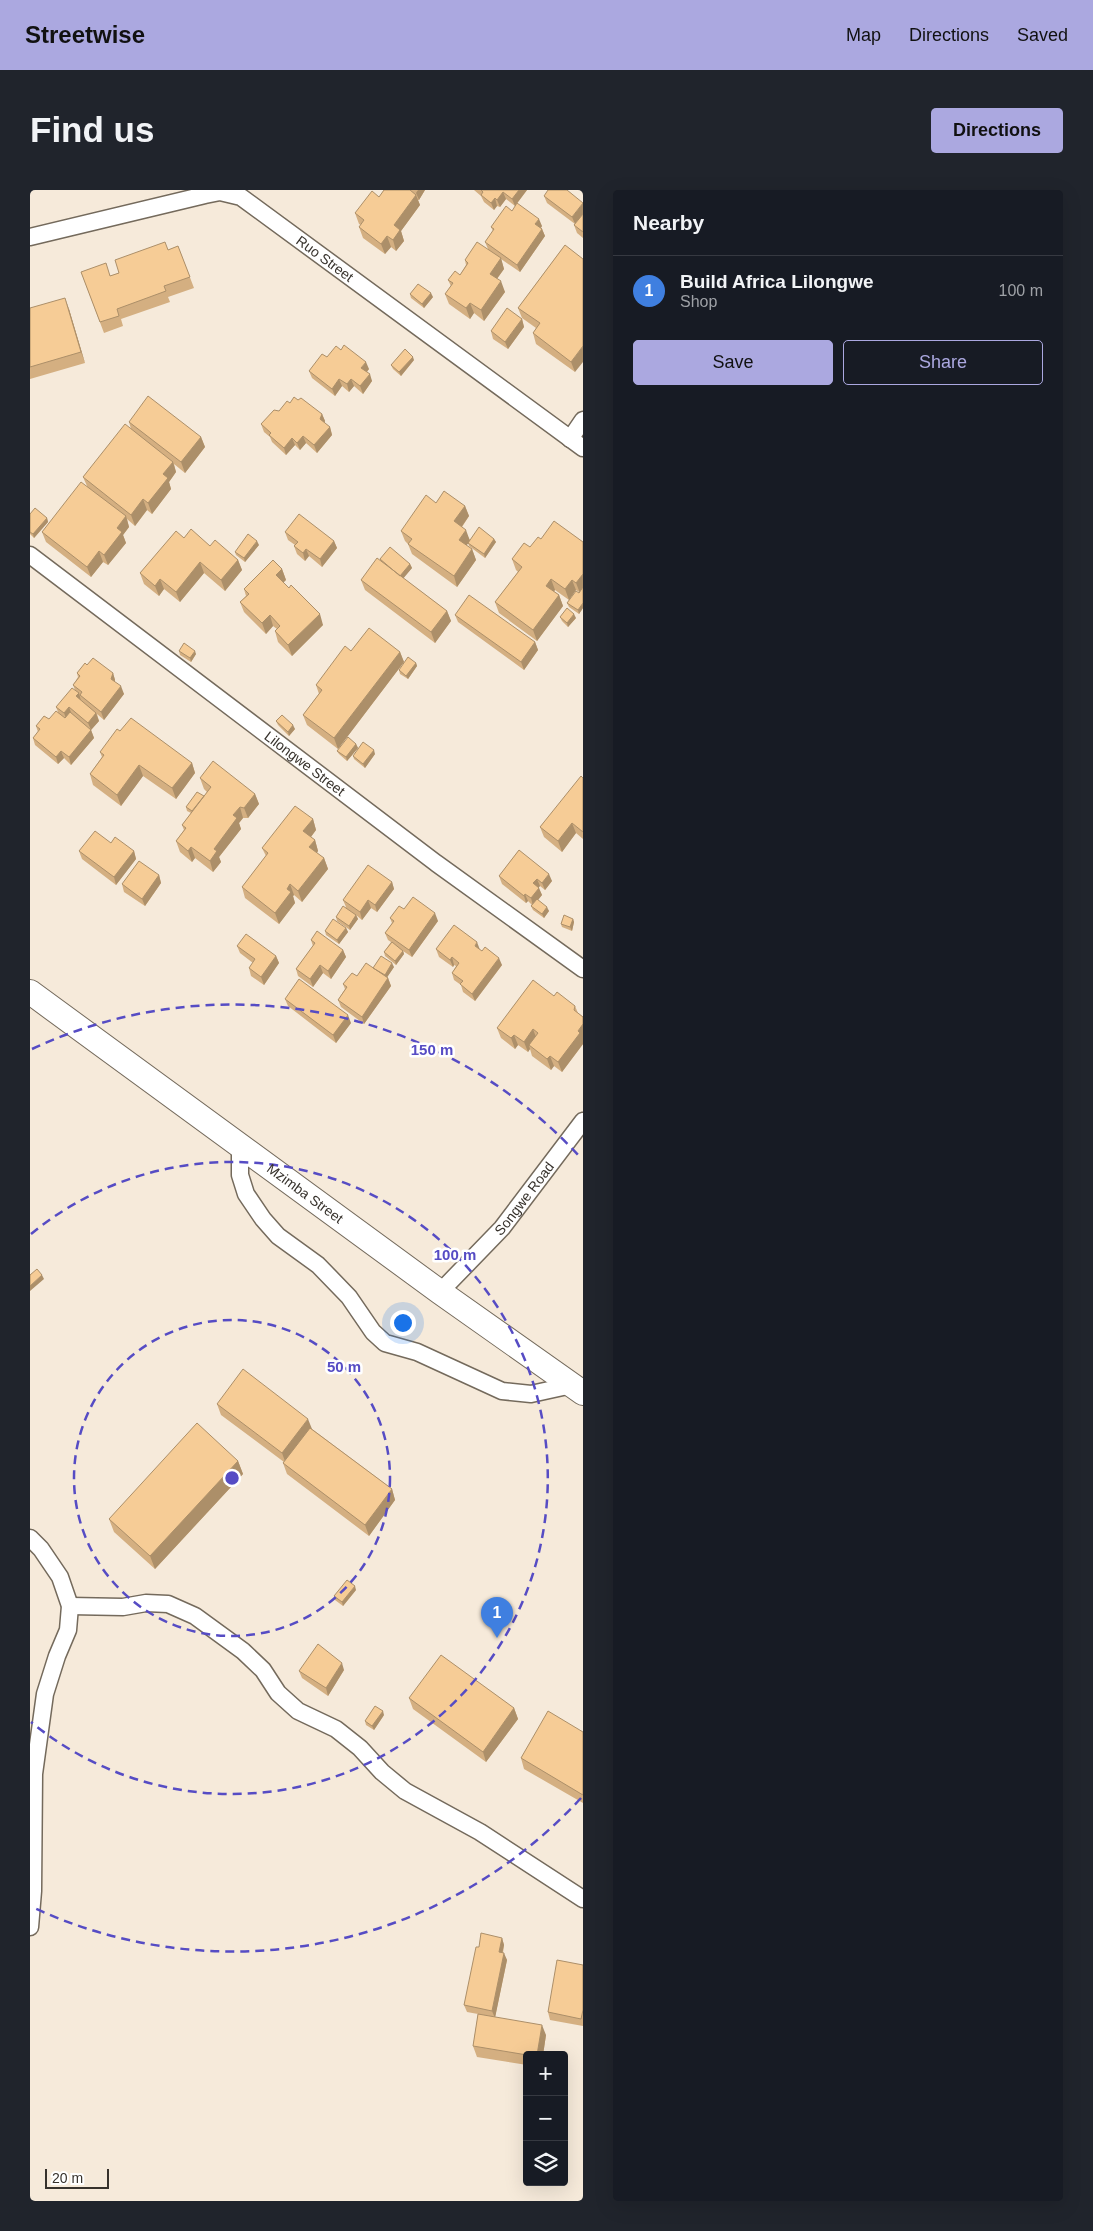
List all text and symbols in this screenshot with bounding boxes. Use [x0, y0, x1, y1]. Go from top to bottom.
text: Streetwise [25, 21, 145, 48]
text: Map [846, 25, 881, 45]
text: Directions [909, 25, 989, 45]
text: Saved [1017, 25, 1068, 45]
button: Directions [931, 108, 1063, 153]
text: Find us [30, 110, 154, 149]
text: Nearby [633, 211, 704, 234]
street label: Ruo Street [293, 232, 357, 285]
text: Build Africa Lilongwe [680, 271, 874, 292]
text: 1 [645, 282, 653, 299]
text: 100 m [999, 282, 1043, 299]
text: Shop [680, 293, 717, 310]
button: Save [633, 340, 833, 385]
button: Share [843, 340, 1043, 385]
street label: Lilongwe Street [262, 728, 348, 799]
text: 150 m [411, 1041, 453, 1058]
street label: Songwe Road [491, 1159, 557, 1239]
street label: Mzimba Street [264, 1160, 346, 1227]
text: 100 m [434, 1246, 476, 1263]
your location [390, 1310, 416, 1336]
text: 50 m [327, 1358, 361, 1375]
centre of rings [223, 1469, 241, 1487]
pin: 1 [481, 1597, 513, 1638]
map controls [523, 2051, 568, 2186]
button: + [523, 2051, 568, 2096]
button: − [523, 2096, 568, 2141]
button: layers [523, 2141, 568, 2186]
scale bar [45, 2166, 109, 2189]
text: 20 m [52, 2170, 83, 2186]

